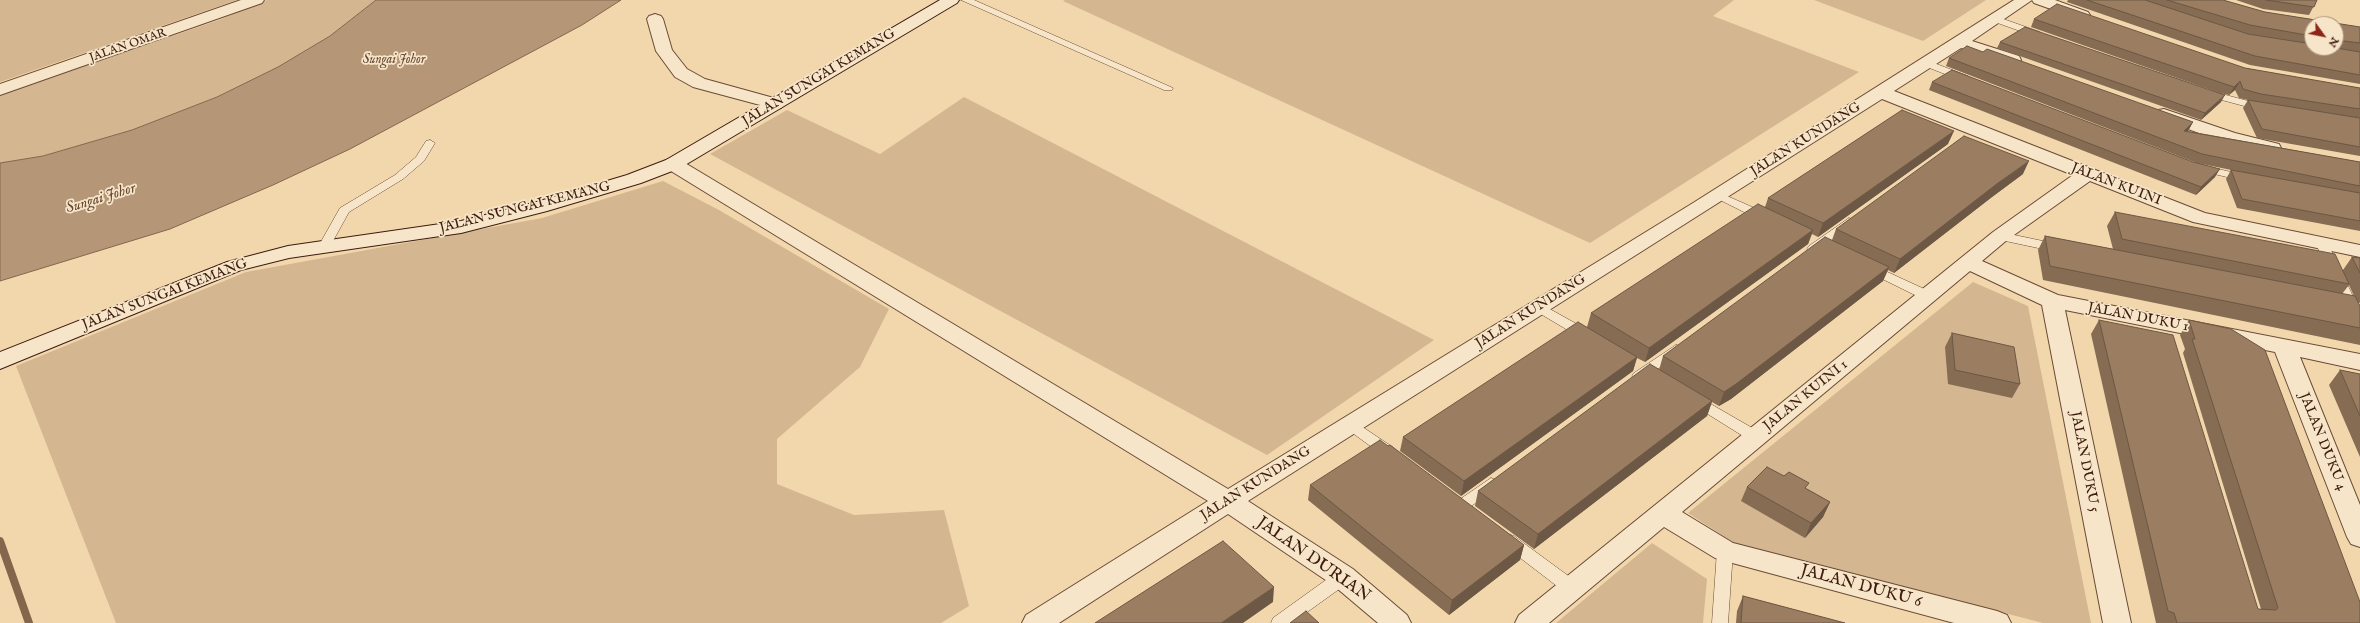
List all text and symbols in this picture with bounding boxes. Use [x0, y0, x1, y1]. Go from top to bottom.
north arrow [2304, 16, 2344, 56]
street label: JALAN OMAR [88, 26, 168, 66]
street label: JALAN SUNGAI KEMANG [739, 26, 899, 130]
text: N [2325, 34, 2342, 50]
water label: Sungai Johor [363, 52, 425, 68]
street label: JALAN KUNDANG [1748, 99, 1864, 181]
street label: JALAN KUINI [2068, 160, 2164, 210]
street label: JALAN SUNGAI KEMANG [438, 179, 612, 237]
water label: Sungai Johor [64, 180, 138, 218]
street label: JALAN SUNGAI KEMANG [80, 256, 250, 334]
street label: JALAN KUNDANG [1473, 271, 1589, 353]
street label: JALAN DUKU 1 [2086, 300, 2190, 336]
street label: JALAN KUINI 1 [1760, 357, 1852, 435]
street label: JALAN DUKU 4 [2295, 391, 2349, 493]
street label: JALAN DUKU 5 [2066, 410, 2102, 514]
street label: JALAN KUNDANG [1198, 443, 1314, 525]
street label: JALAN DURIAN [1252, 513, 1374, 607]
street label: JALAN DUKU 6 [1798, 561, 1924, 613]

